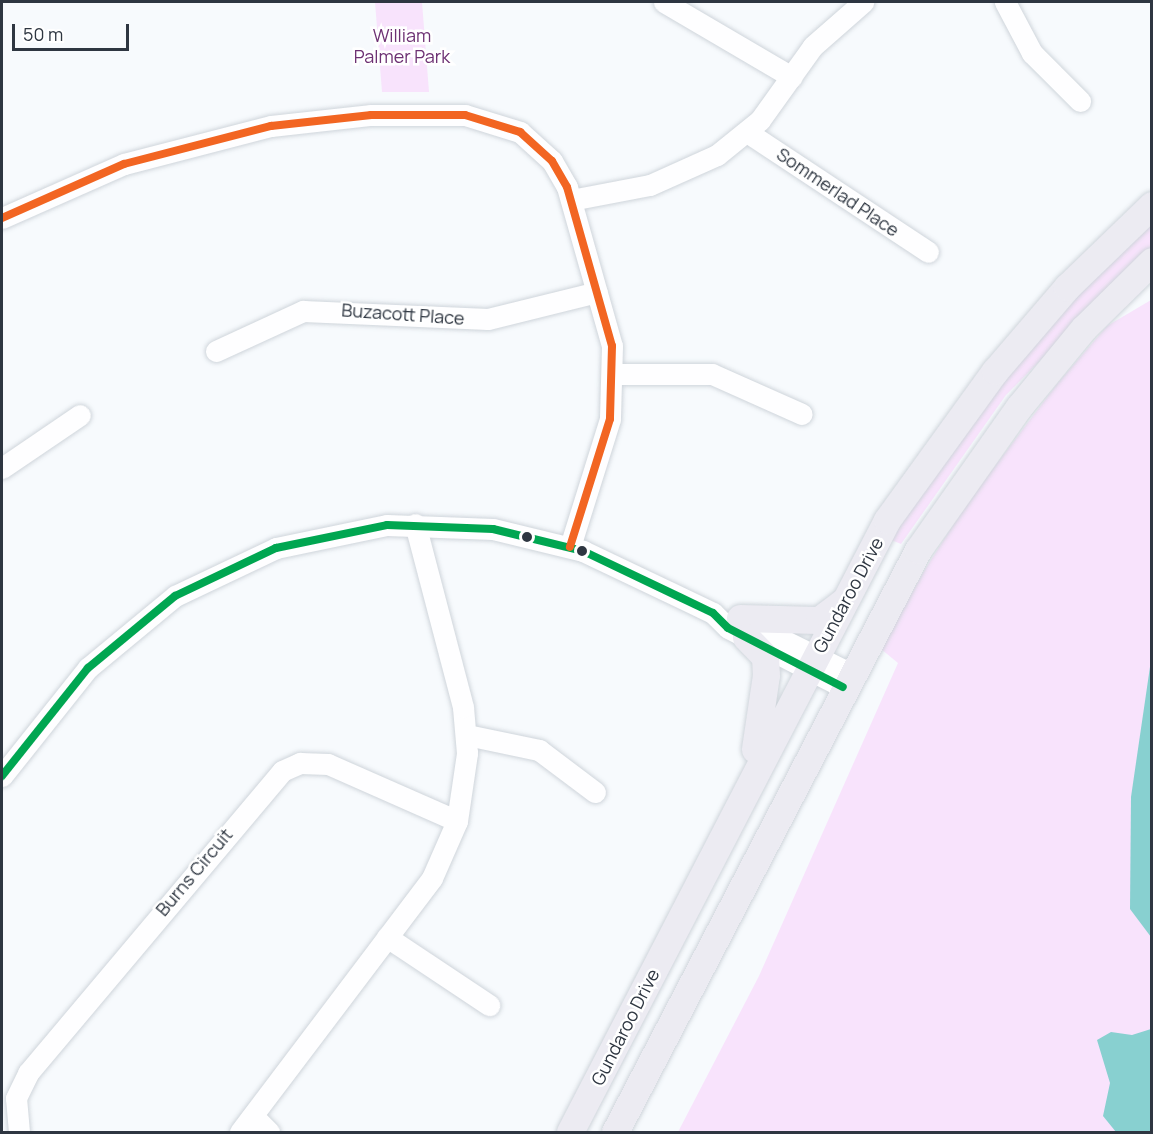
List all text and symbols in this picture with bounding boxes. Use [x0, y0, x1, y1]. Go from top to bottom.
scale bar [15, 12, 132, 50]
text: 50 m [23, 22, 63, 46]
park label: William Palmer Park [354, 25, 450, 68]
street label: Sommerlad Place [773, 143, 903, 241]
street label: Buzacott Place [341, 299, 465, 329]
unlabelled marker [521, 531, 533, 543]
street label: Gundaroo Drive [808, 533, 888, 657]
unlabelled marker [576, 545, 588, 557]
street label: Burns Circuit [151, 824, 237, 920]
street label: Gundaroo Drive [586, 965, 664, 1089]

